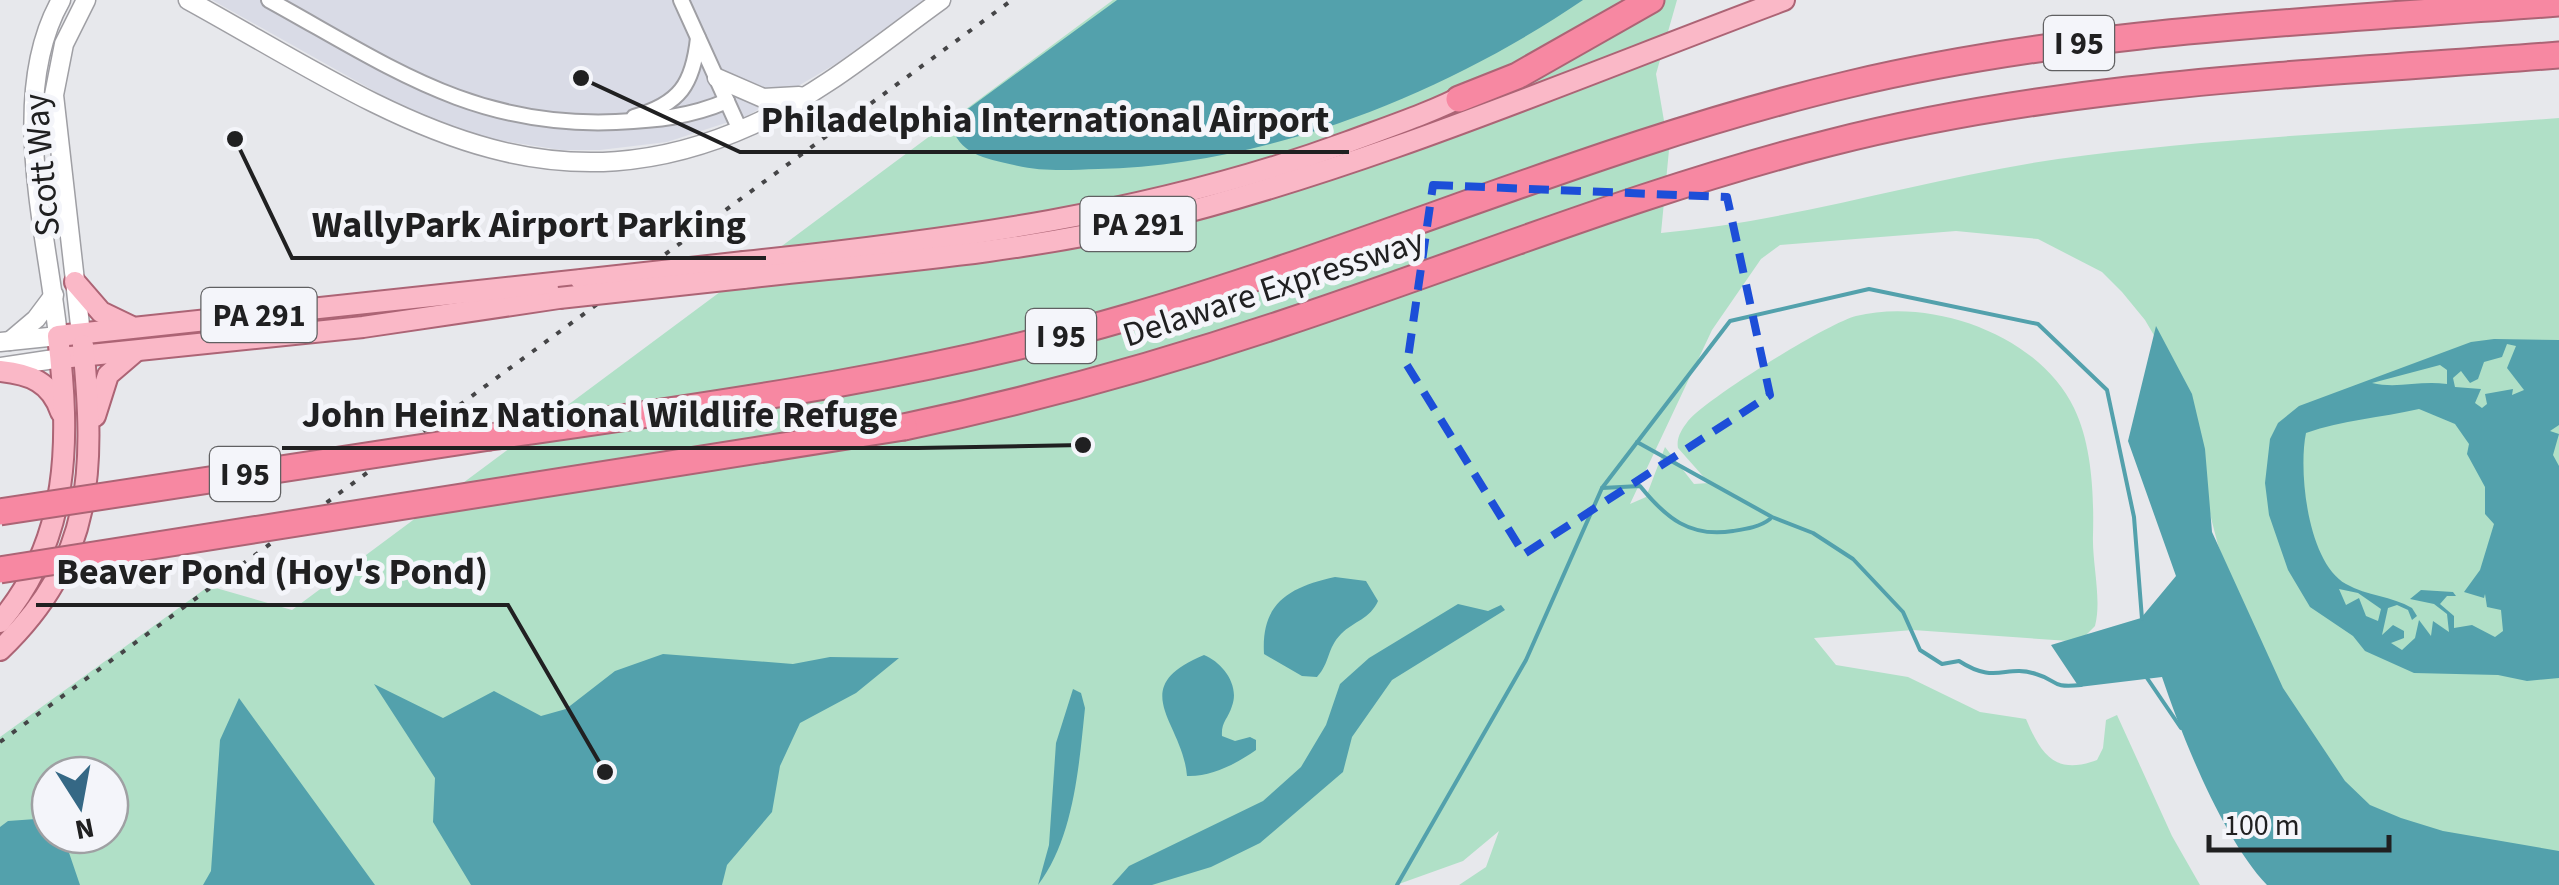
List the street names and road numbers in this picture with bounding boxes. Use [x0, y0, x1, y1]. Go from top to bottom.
road number: I 95 [2044, 16, 2114, 70]
street label: Scott Way [11, 91, 73, 238]
road number: PA 291 [1080, 197, 1196, 251]
street label: Delaware Expressway [1116, 216, 1430, 360]
road number: PA 291 [202, 288, 316, 342]
road number: I 95 [1026, 309, 1096, 363]
road number: I 95 [210, 447, 280, 501]

